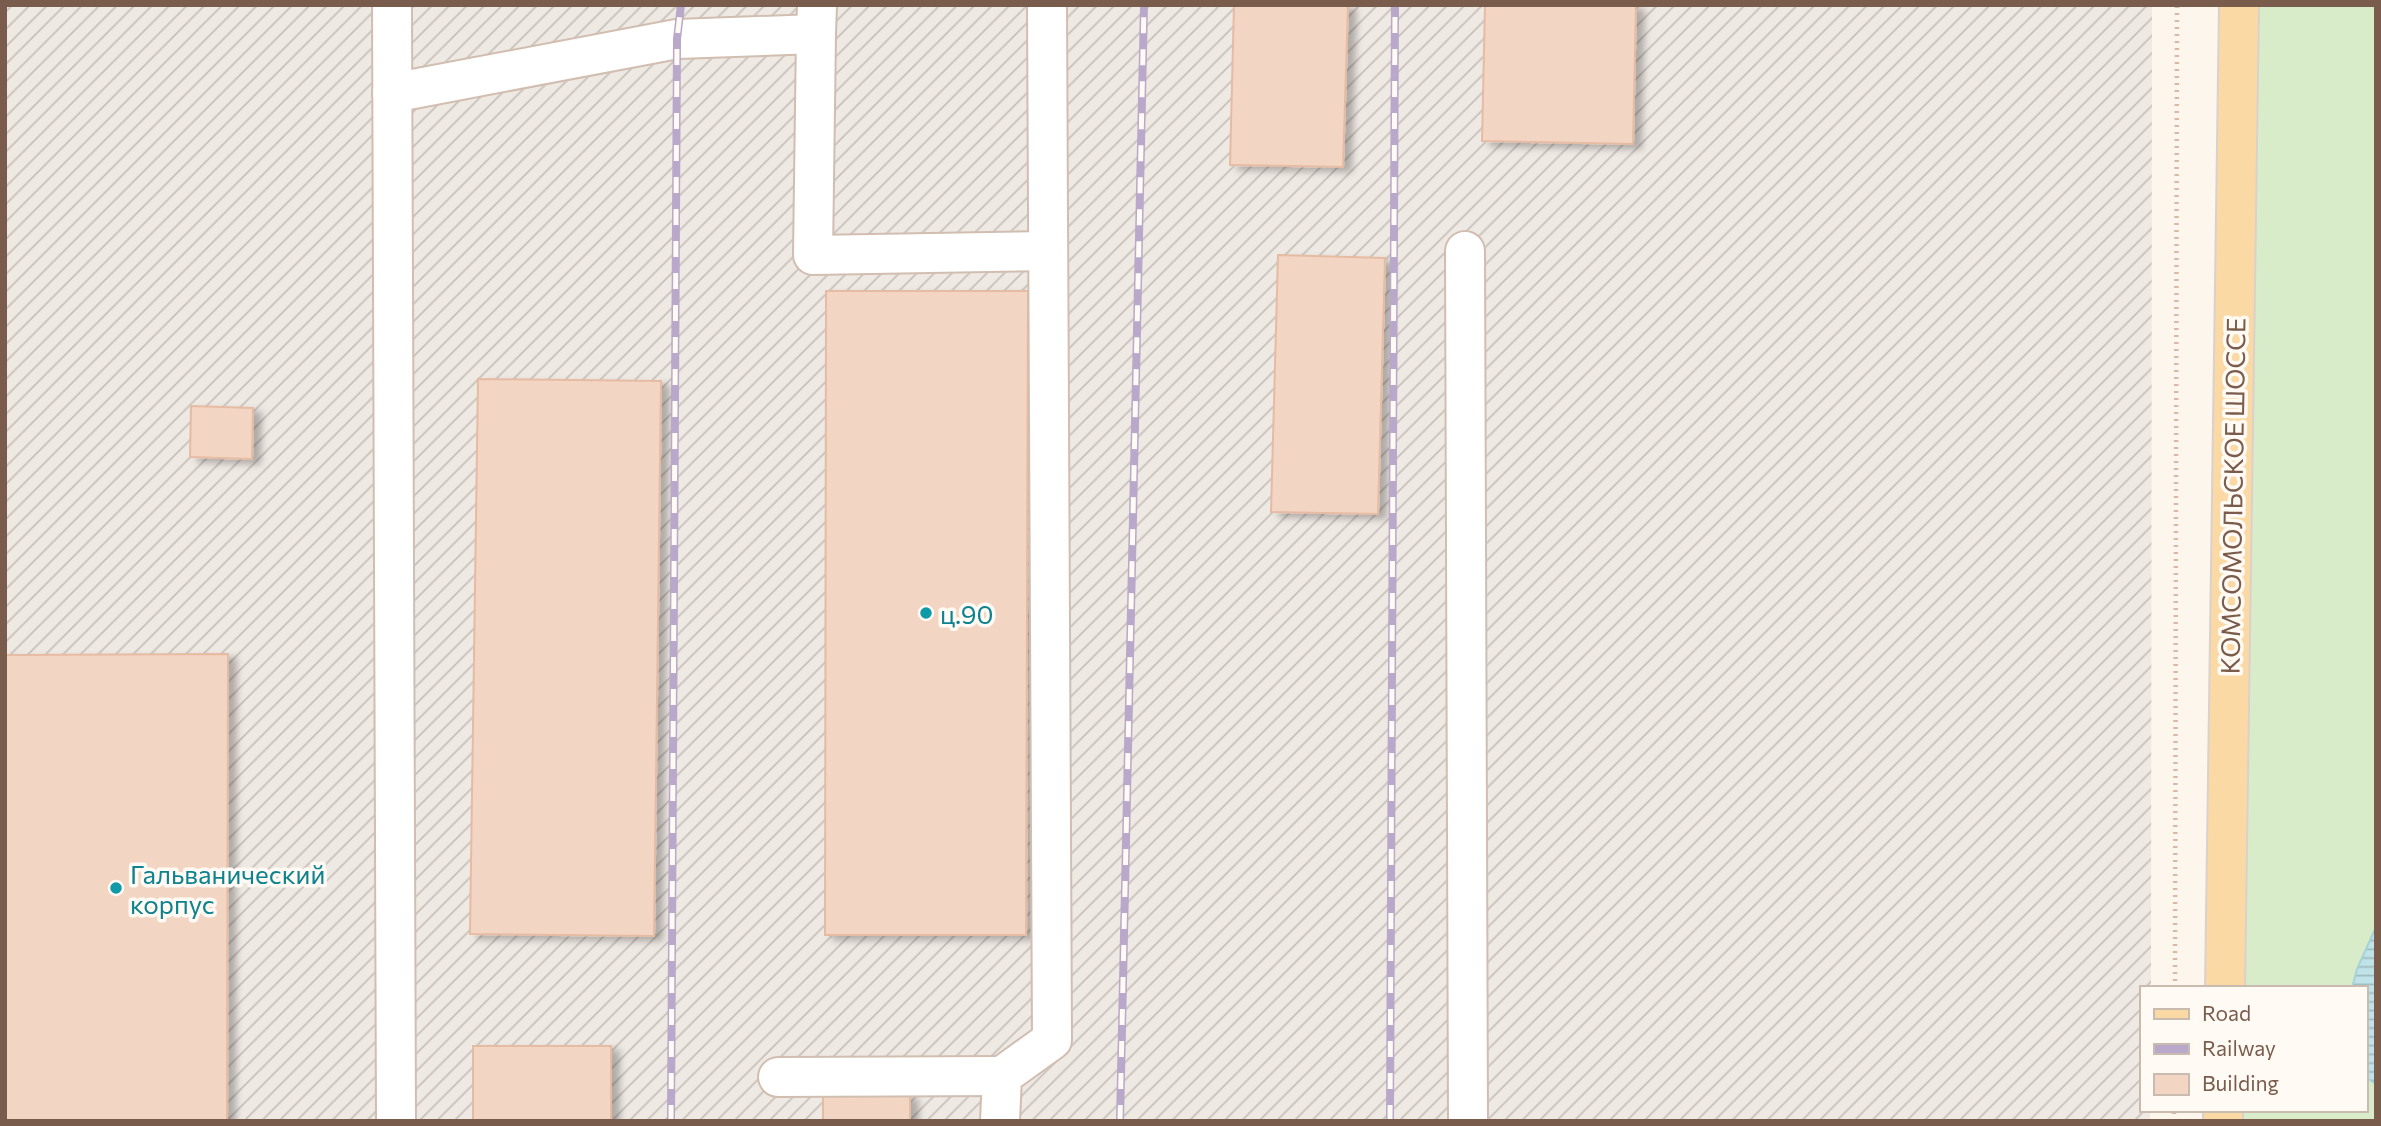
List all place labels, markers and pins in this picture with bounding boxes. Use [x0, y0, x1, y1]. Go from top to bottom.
place label: ц.90 [940, 598, 994, 629]
marker: ц.90 [918, 605, 934, 621]
place label: Гальванический корпус [130, 858, 325, 919]
marker: Гальванический корпус [108, 880, 124, 896]

